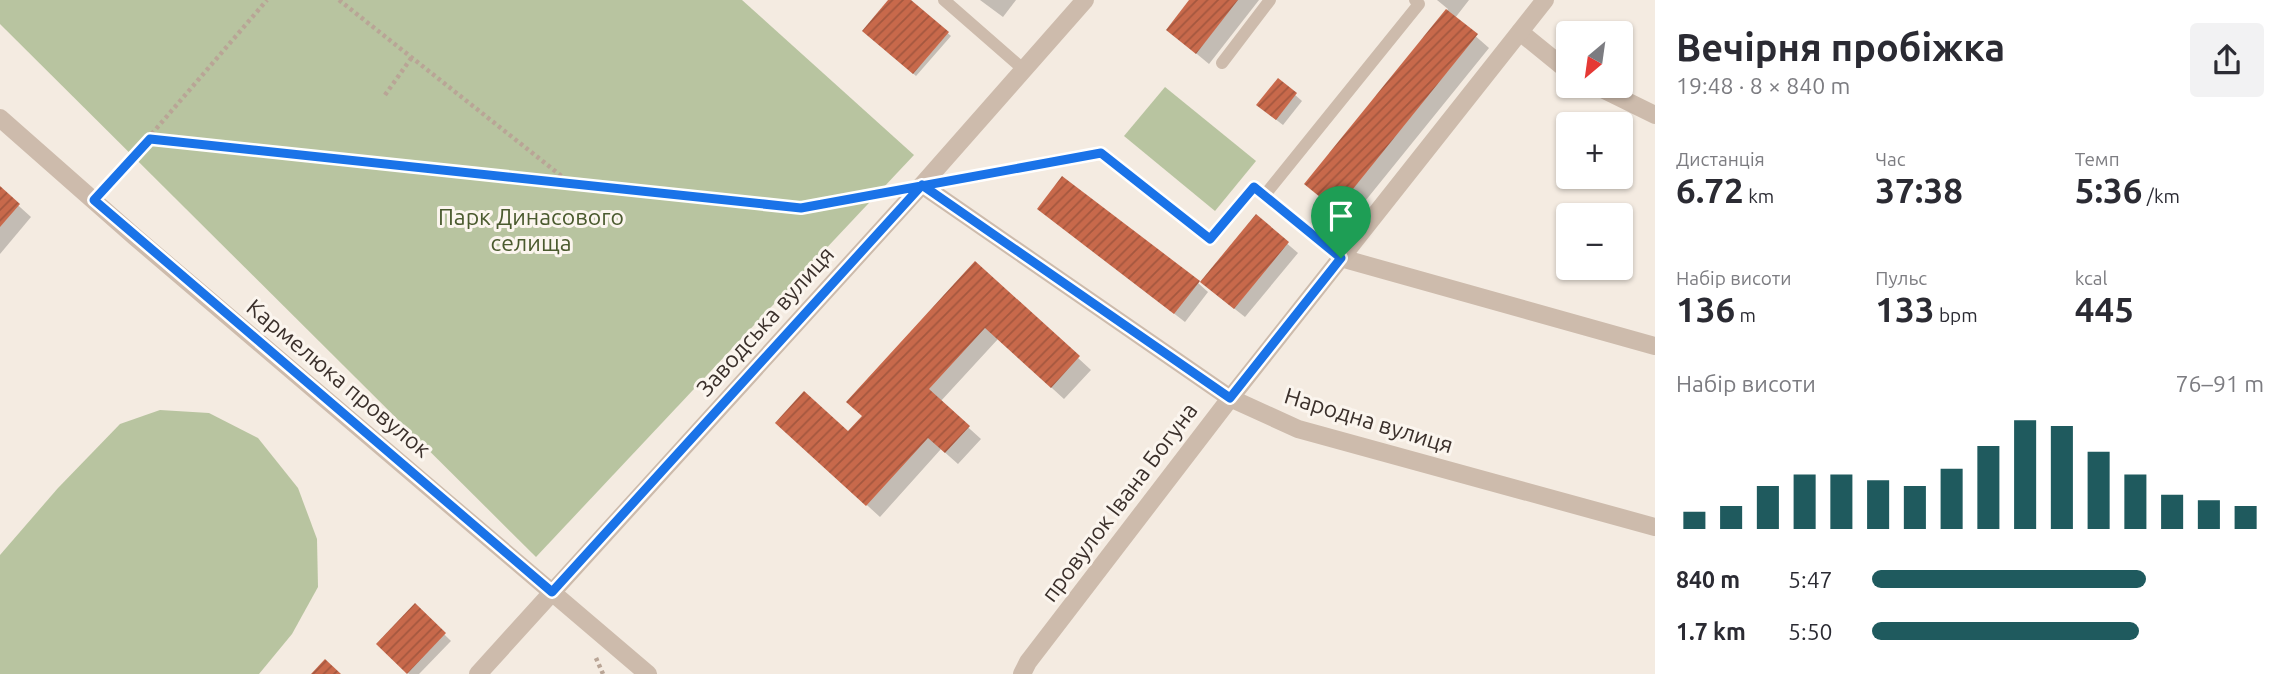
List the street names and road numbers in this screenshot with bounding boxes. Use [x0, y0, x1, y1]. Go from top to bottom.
street label: Заводська вулиця [691, 241, 839, 401]
street label: Кармелюка провулок [242, 294, 436, 462]
street label: Народна вулиця [1282, 382, 1456, 458]
street label: провулок Івана Богуна [1036, 398, 1202, 606]

